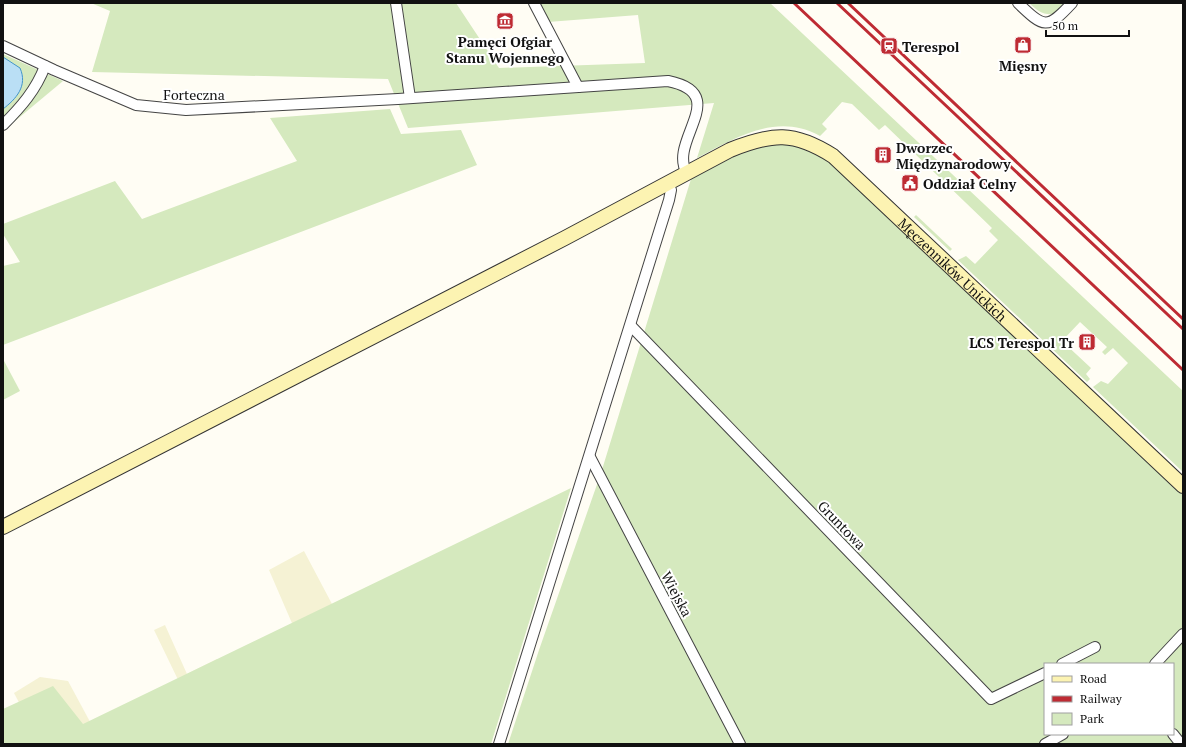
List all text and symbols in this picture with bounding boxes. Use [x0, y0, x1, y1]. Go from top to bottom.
museum icon: Pamęci Ofgiar Stanu Wojennego [495, 11, 515, 31]
scale bar [1046, 12, 1129, 38]
text: 50 m [1052, 18, 1079, 33]
place label: Pamęci Ofgiar Stanu Wojennego [446, 32, 564, 67]
shop icon: Mięsny [1013, 35, 1033, 55]
station icon: Terespol [879, 36, 899, 56]
place label: Terespol [902, 37, 960, 56]
place label: Mięsny [999, 56, 1048, 75]
street label: Forteczna [163, 85, 225, 104]
place label: Dworzec Międzynarodowy [896, 138, 1011, 173]
building icon: Dworzec Międzynarodowy [873, 145, 893, 165]
public building icon: Oddział Celny [900, 173, 920, 193]
place label: Oddział Celny [923, 174, 1017, 193]
street label: Męczenników Unickich [895, 213, 1012, 325]
building icon: LCS Terespol Tr [1077, 332, 1097, 352]
place label: LCS Terespol Tr [969, 333, 1074, 352]
street label: Gruntowa [814, 496, 870, 554]
street label: Wiejska [657, 568, 697, 620]
legend [1044, 663, 1174, 735]
text: Road [1080, 671, 1107, 686]
text: Railway [1080, 691, 1123, 706]
text: Park [1080, 711, 1105, 726]

